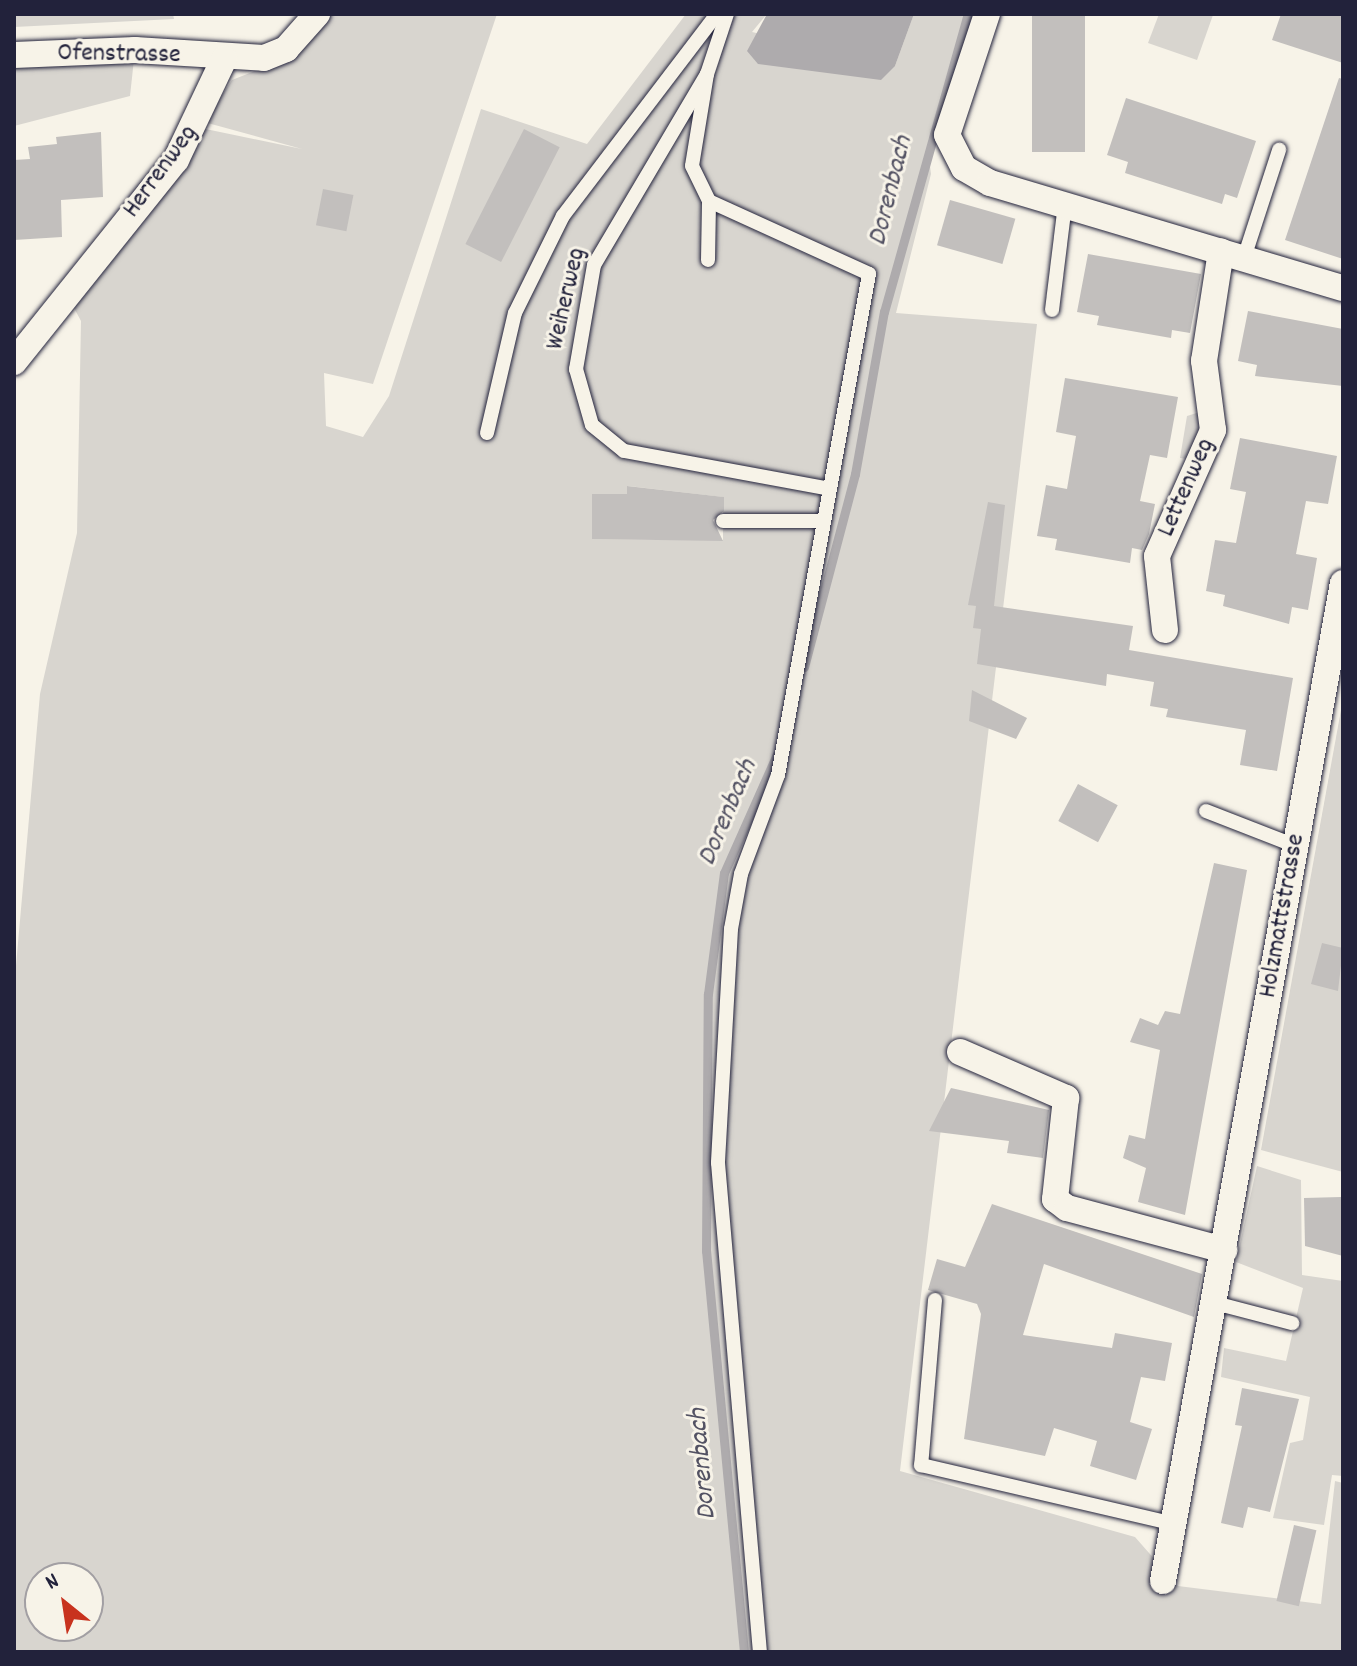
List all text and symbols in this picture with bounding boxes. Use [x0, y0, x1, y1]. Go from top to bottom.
street label: Ofenstrasse [57, 38, 181, 72]
street label: Herrenweg [117, 120, 205, 224]
water label: Dorenbach [862, 133, 922, 249]
street label: Weiherweg [540, 245, 594, 353]
street label: Lettenweg [1152, 434, 1222, 542]
water label: Dorenbach [692, 755, 766, 871]
street label: Holzmattstrasse [1253, 832, 1313, 1000]
water label: Dorenbach [682, 1407, 726, 1521]
north arrow [24, 1562, 104, 1642]
text: N [40, 1566, 65, 1599]

